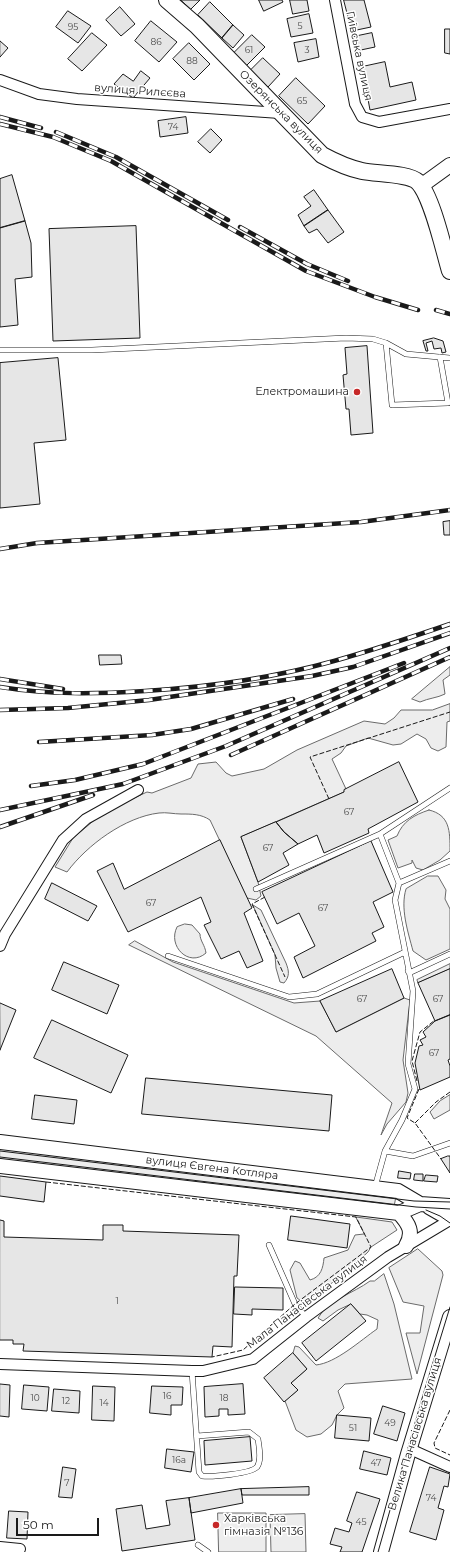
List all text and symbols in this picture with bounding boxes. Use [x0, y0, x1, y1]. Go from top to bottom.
street label: Гиївська вулиця [343, 10, 375, 102]
house number: 5 [297, 21, 303, 31]
house number: 95 [68, 22, 78, 32]
house number: 86 [150, 37, 162, 47]
house number: 61 [245, 45, 253, 55]
house number: 3 [304, 45, 310, 55]
house number: 88 [186, 56, 198, 66]
street label: Озерянська вулиця [236, 67, 326, 157]
street label: вулиця Рилєєва [94, 81, 186, 101]
house number: 65 [297, 96, 307, 106]
house number: 74 [168, 122, 178, 132]
place label: Електромашина [255, 385, 349, 399]
marker: Електромашина [352, 387, 362, 397]
house number: 67 [344, 807, 354, 817]
house number: 67 [263, 843, 273, 853]
house number: 67 [146, 898, 156, 908]
house number: 67 [318, 903, 328, 913]
house number: 67 [357, 994, 367, 1004]
house number: 67 [433, 994, 443, 1004]
house number: 67 [429, 1048, 439, 1058]
street label: вулиця Євгена Котляра [145, 1153, 279, 1183]
street label: Мала Панасівська вулиця [244, 1252, 370, 1352]
house number: 1 [115, 1296, 119, 1306]
street label: Велика Панасівська вулиця [385, 1356, 445, 1512]
house number: 16 [163, 1391, 171, 1401]
house number: 10 [30, 1393, 40, 1403]
house number: 18 [220, 1393, 228, 1403]
house number: 12 [62, 1396, 70, 1406]
house number: 14 [99, 1398, 109, 1408]
house number: 49 [384, 1418, 396, 1428]
house number: 51 [349, 1423, 357, 1433]
house number: 16а [172, 1455, 186, 1465]
house number: 47 [371, 1458, 381, 1468]
house number: 7 [64, 1478, 70, 1488]
house number: 74 [426, 1493, 436, 1503]
scale bar [18, 1510, 101, 1536]
place label: Харківська гімназія №136 [224, 1512, 304, 1538]
text: 50 m [23, 1517, 54, 1532]
house number: 45 [355, 1517, 367, 1527]
marker: Харківська гімназія №136 [211, 1520, 221, 1530]

